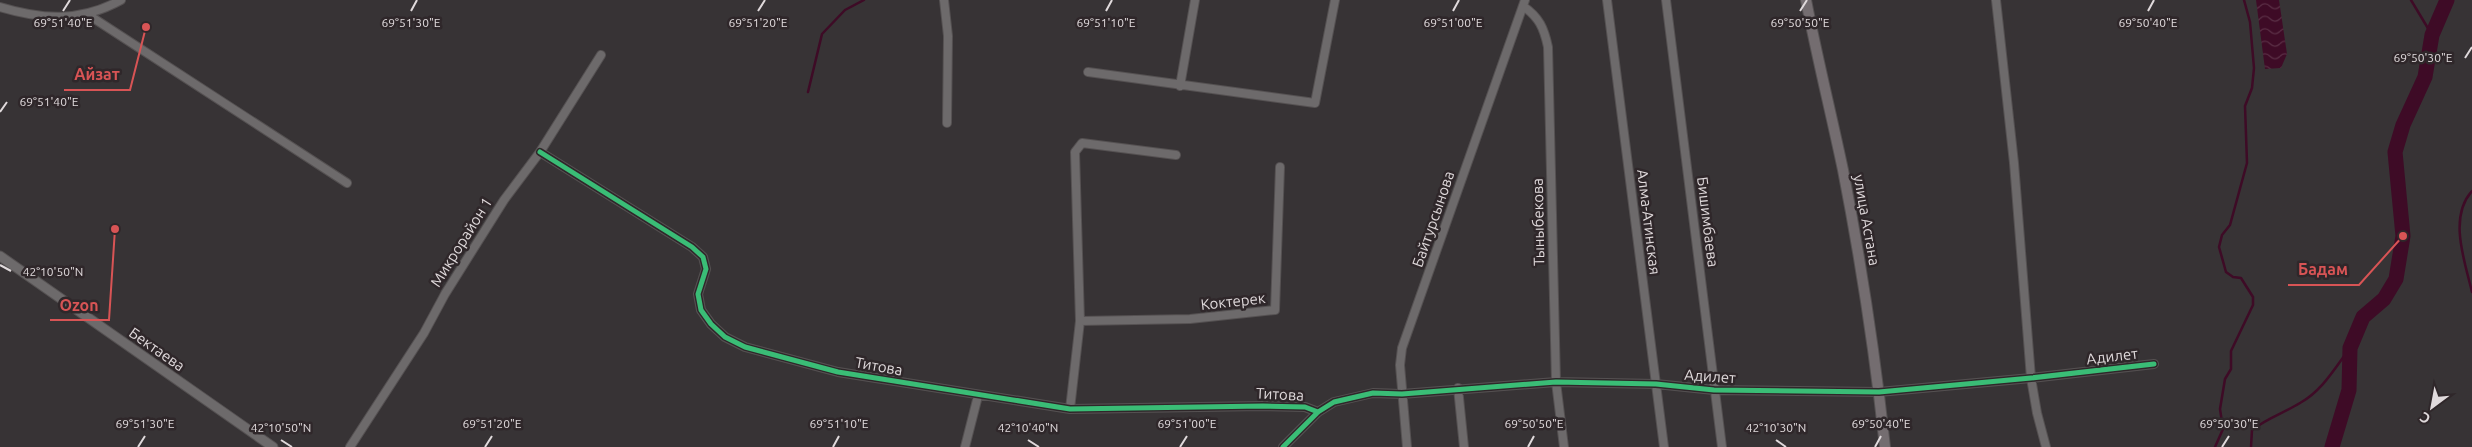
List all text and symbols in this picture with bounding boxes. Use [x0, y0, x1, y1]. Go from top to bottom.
text: 69°51'40"E [34, 16, 93, 29]
text: 69°51'30"E [382, 16, 441, 29]
text: 69°51'20"E [729, 16, 788, 29]
text: 69°51'10"E [1077, 16, 1136, 29]
text: 69°51'00"E [1424, 16, 1483, 29]
text: 69°50'50"E [1771, 16, 1830, 29]
text: 69°50'40"E [2119, 16, 2178, 29]
text: 69°50'30"E [2394, 51, 2453, 64]
callout: Айзат [64, 59, 130, 90]
text: Айзат [74, 65, 120, 83]
text: 69°51'40"E [20, 95, 79, 108]
street label: Алма-Атинская [1634, 168, 1664, 276]
street label: Байтурсынова [1409, 169, 1457, 269]
street label: улица Астана [1851, 173, 1883, 267]
street label: Бишимбаева [1694, 176, 1722, 268]
street label: Тыныбекова [1529, 178, 1547, 266]
street label: Микрорайон 1 [427, 194, 495, 290]
callout: Бадам [2288, 254, 2359, 285]
text: Бадам [2298, 260, 2348, 278]
text: 42°10'50"N [23, 265, 83, 278]
callout: Ozon [50, 289, 109, 320]
street label: Коктерек [1200, 289, 1267, 313]
text: Ozon [59, 296, 99, 314]
street label: Бектаева [126, 324, 188, 374]
street label: Адилет [2085, 344, 2139, 368]
street label: Титова [854, 353, 904, 379]
street label: Адилет [1684, 366, 1737, 386]
north arrow [2407, 382, 2457, 432]
street label: Титова [1256, 384, 1304, 404]
text: С [2417, 409, 2433, 427]
text: 69°51'30"E [116, 417, 175, 430]
text: 69°51'20"E [463, 417, 522, 430]
text: 69°51'10"E [810, 417, 869, 430]
text: 69°51'00"E [1158, 417, 1217, 430]
text: 69°50'50"E [1505, 417, 1564, 430]
text: 69°50'40"E [1852, 417, 1911, 430]
text: 69°50'30"E [2200, 417, 2259, 430]
text: 42°10'50"N [251, 421, 311, 434]
text: 42°10'40"N [998, 421, 1058, 434]
text: 42°10'30"N [1746, 421, 1806, 434]

